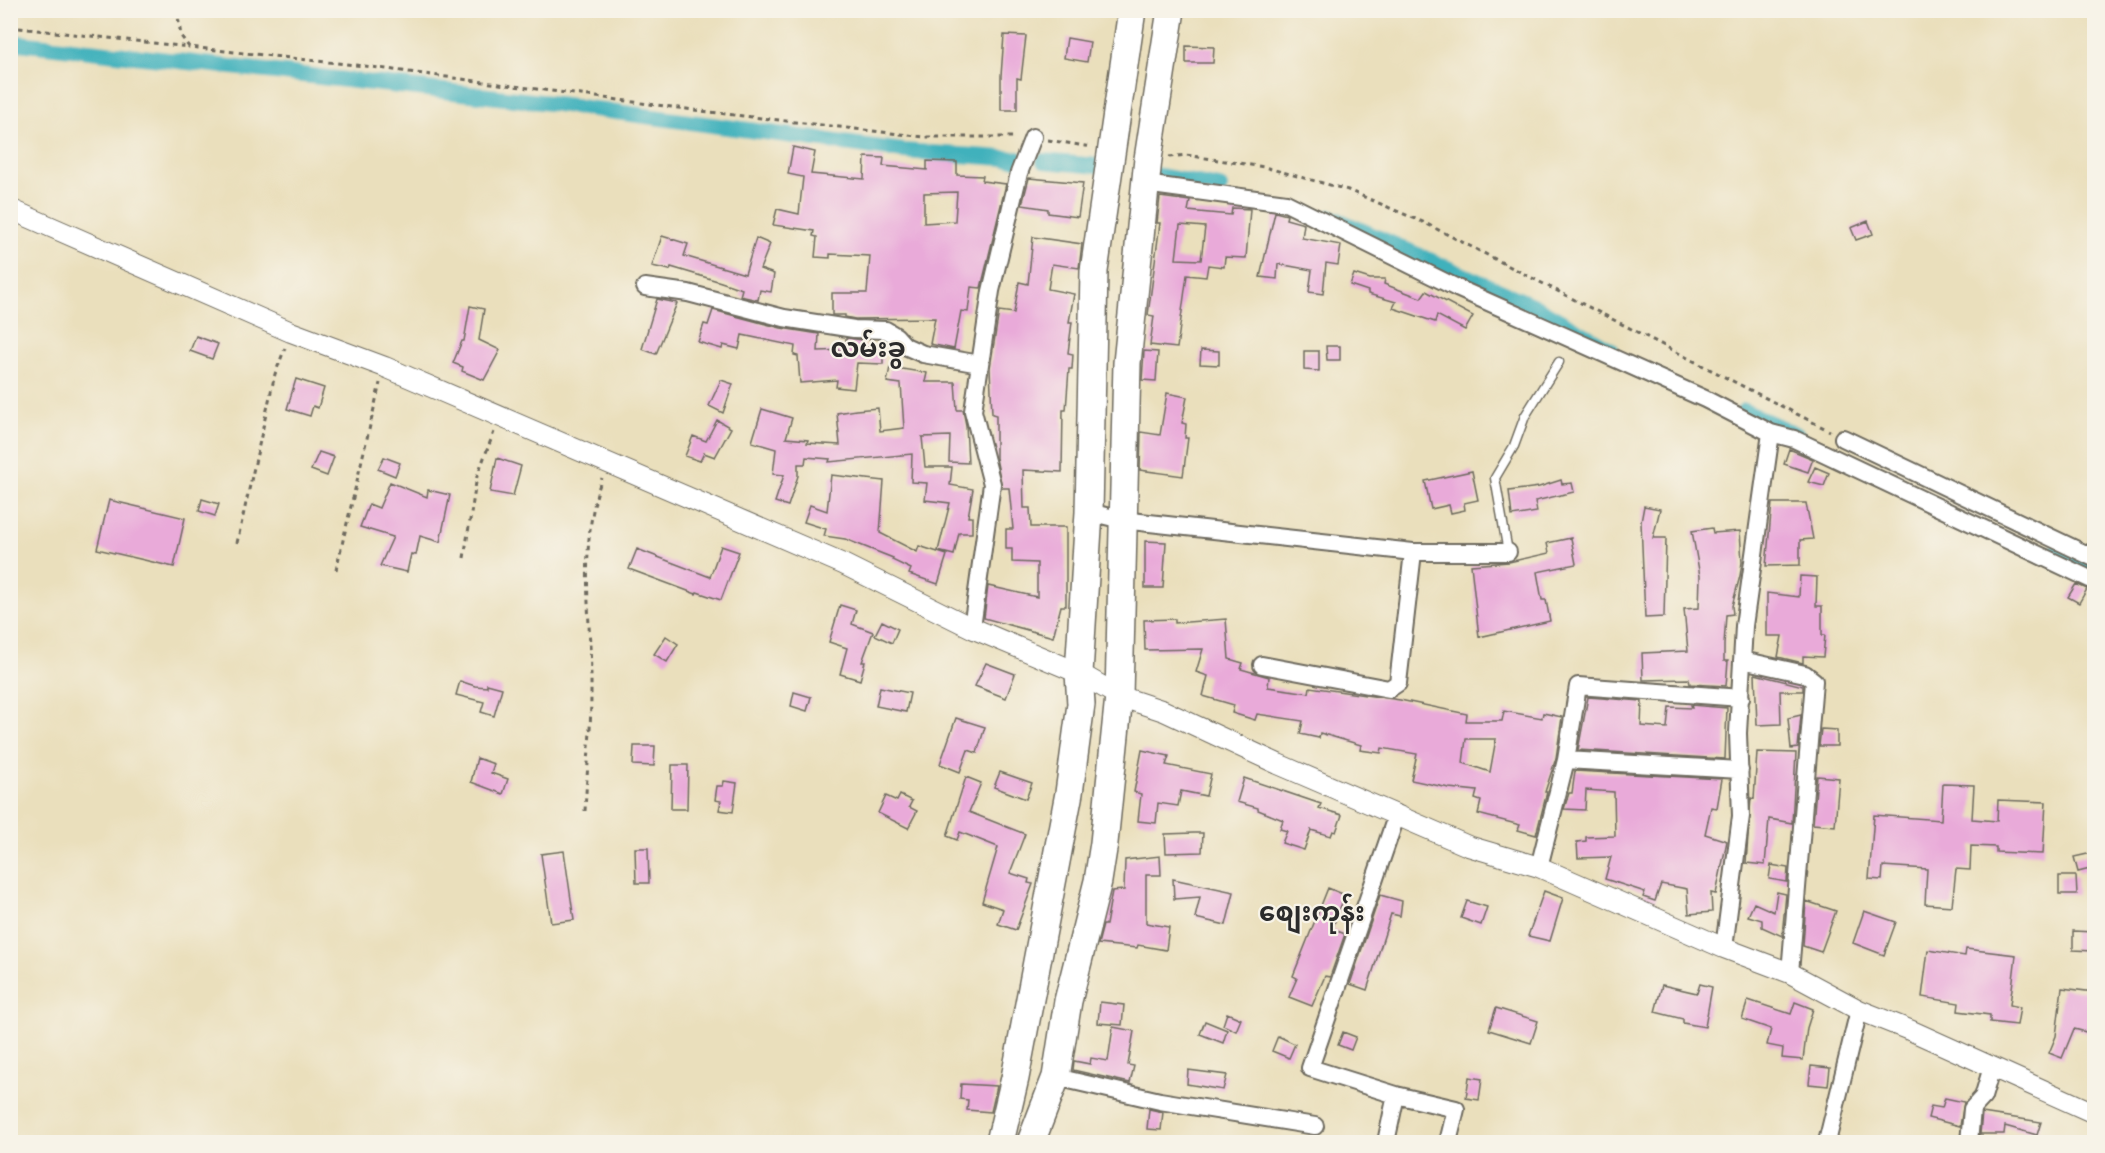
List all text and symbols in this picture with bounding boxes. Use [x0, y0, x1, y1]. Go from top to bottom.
district label: လမ်းခွ [830, 329, 906, 369]
district label: စျေးကုန်း [1259, 893, 1365, 934]

